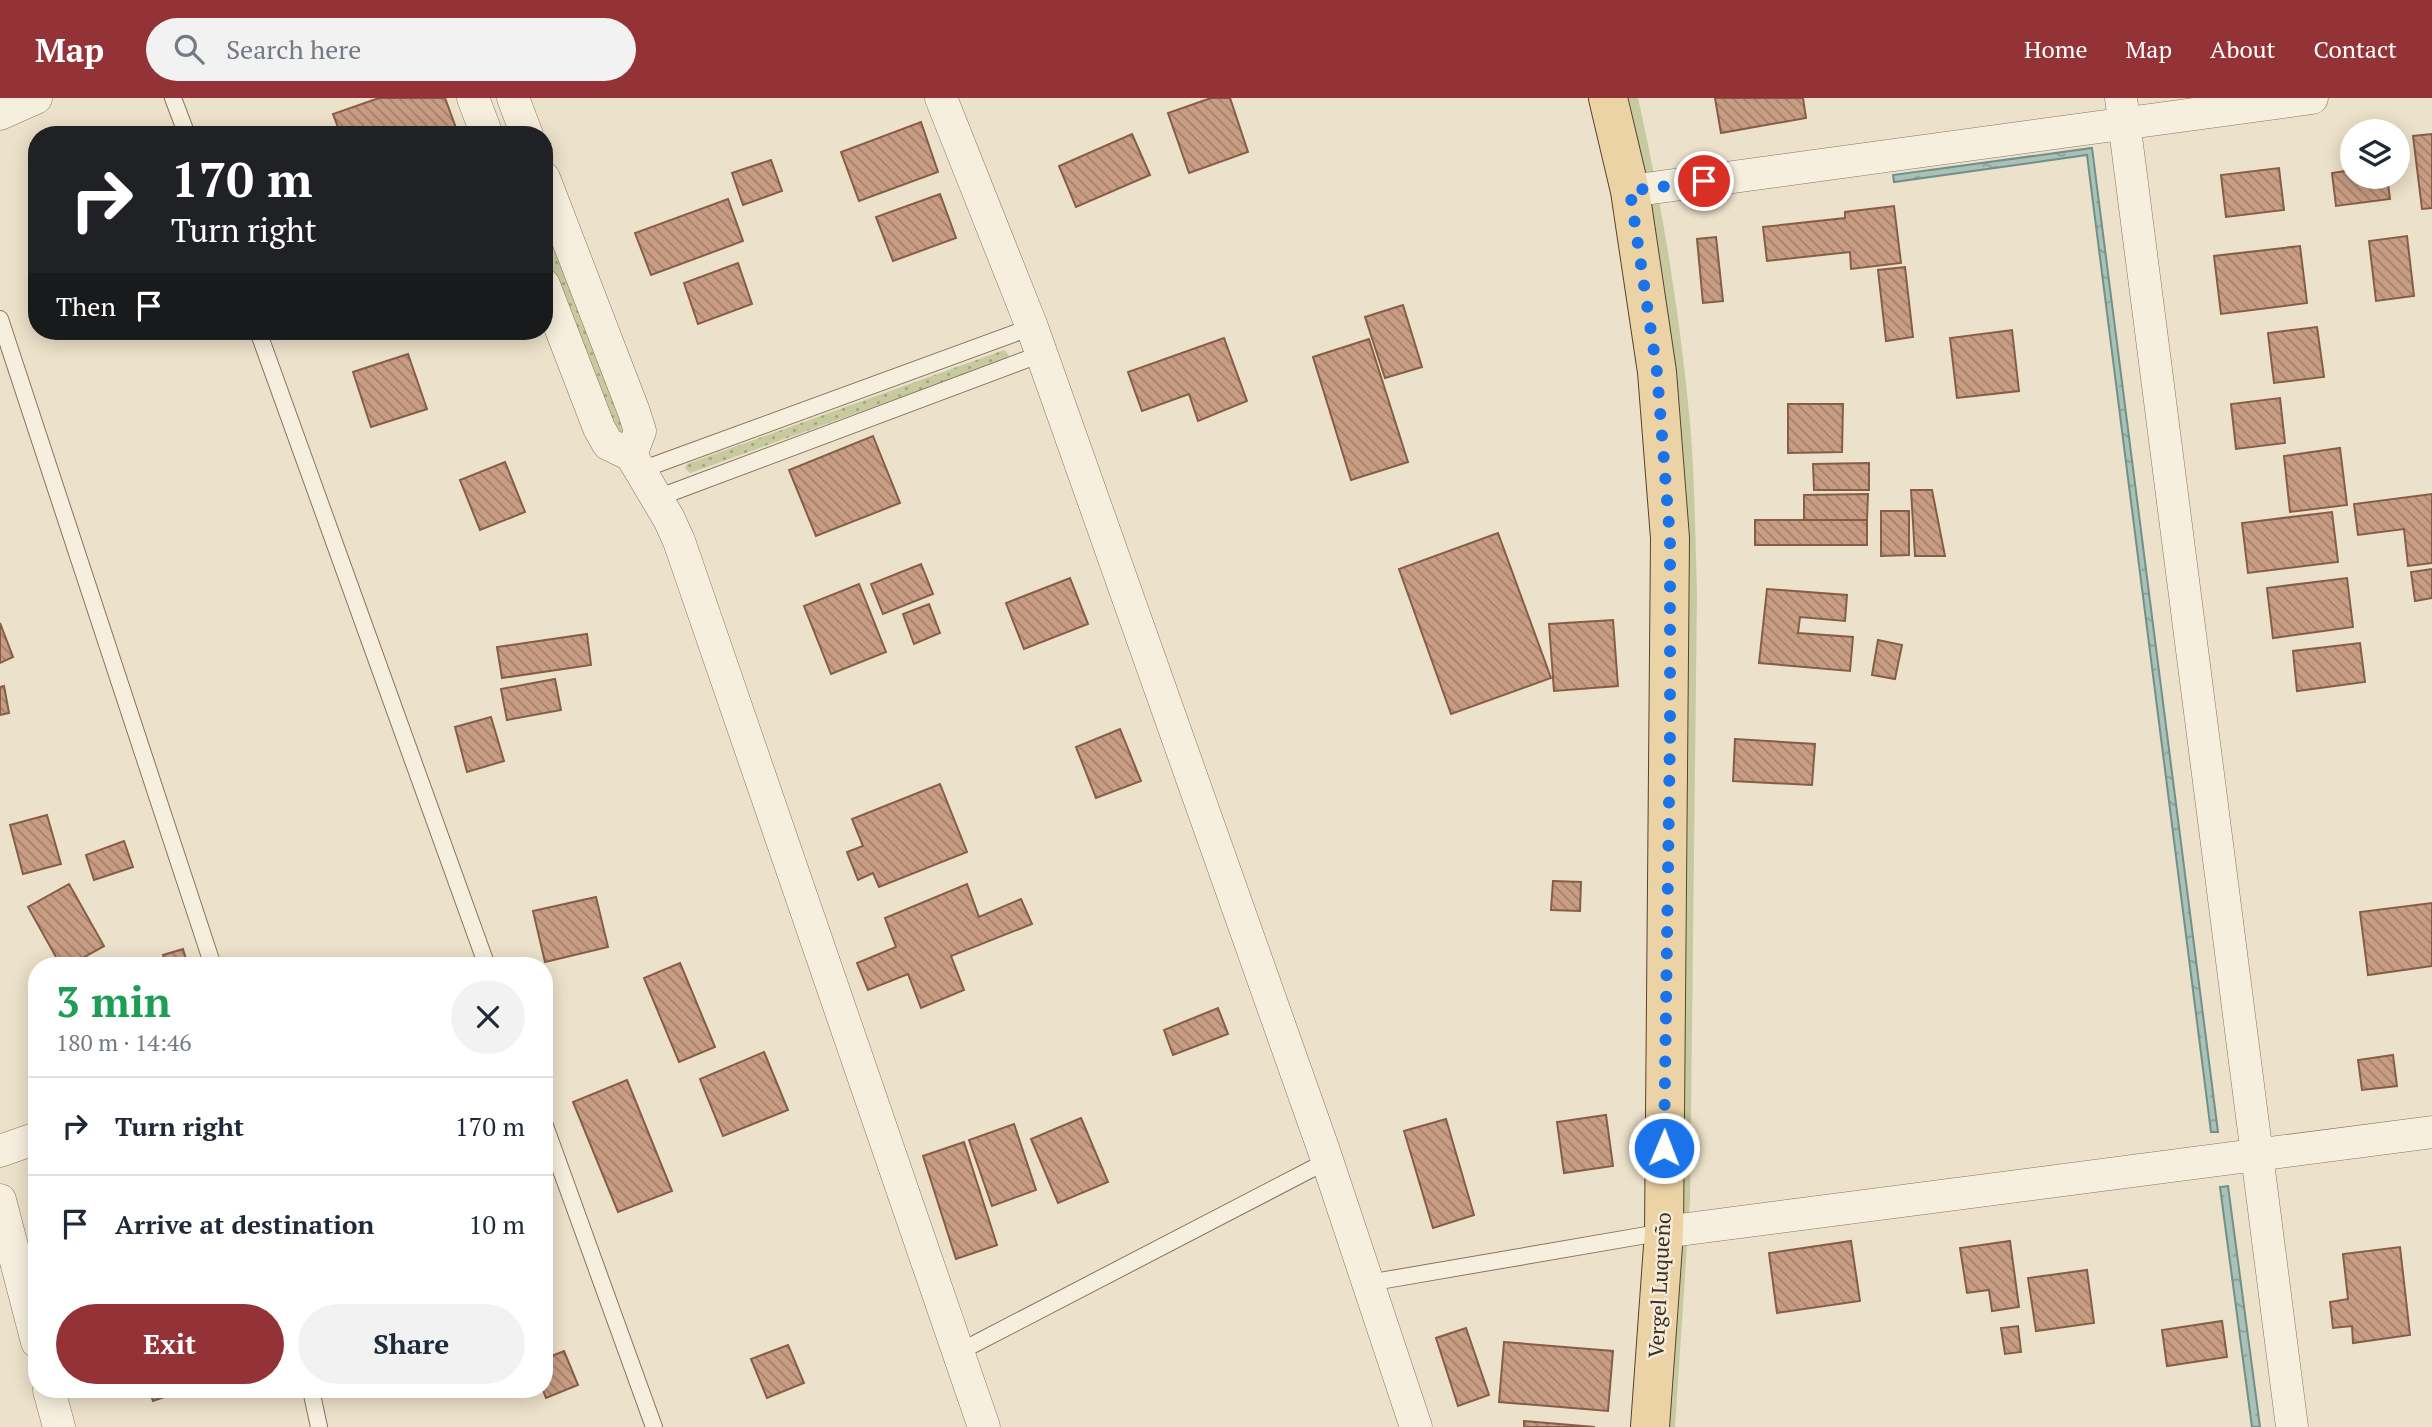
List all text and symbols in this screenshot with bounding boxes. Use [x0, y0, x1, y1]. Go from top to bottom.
search box [146, 18, 636, 81]
text: Map [35, 28, 104, 71]
icon: search [170, 30, 208, 68]
text: Search here [226, 32, 361, 66]
text: Home [2024, 33, 2088, 65]
text: Map [2126, 33, 2172, 65]
text: About [2210, 33, 2276, 65]
text: Contact [2314, 33, 2397, 65]
map controls [2340, 119, 2410, 189]
button: layers [2340, 119, 2410, 189]
text: 170 m [171, 146, 313, 211]
pin [1674, 151, 1734, 211]
icon: right [56, 154, 147, 245]
icon: arrive [1685, 162, 1723, 200]
text: Turn right [171, 209, 317, 251]
icon: arrive [130, 287, 168, 325]
text: Then [56, 289, 116, 323]
text: 3 min [56, 973, 171, 1029]
button: close [451, 980, 525, 1054]
text: 180 m · 14:46 [56, 1027, 191, 1058]
icon: right [56, 1107, 94, 1145]
text: Turn right [115, 1109, 244, 1143]
text: 170 m [455, 1109, 525, 1143]
position arrow [1627, 1111, 1701, 1185]
icon: arrive [56, 1205, 94, 1243]
text: Arrive at destination [115, 1207, 374, 1241]
text: 10 m [469, 1207, 525, 1241]
street label: Vergel Luqueño [1641, 1211, 1677, 1359]
button: Exit [56, 1304, 284, 1384]
button: Share [298, 1304, 525, 1384]

